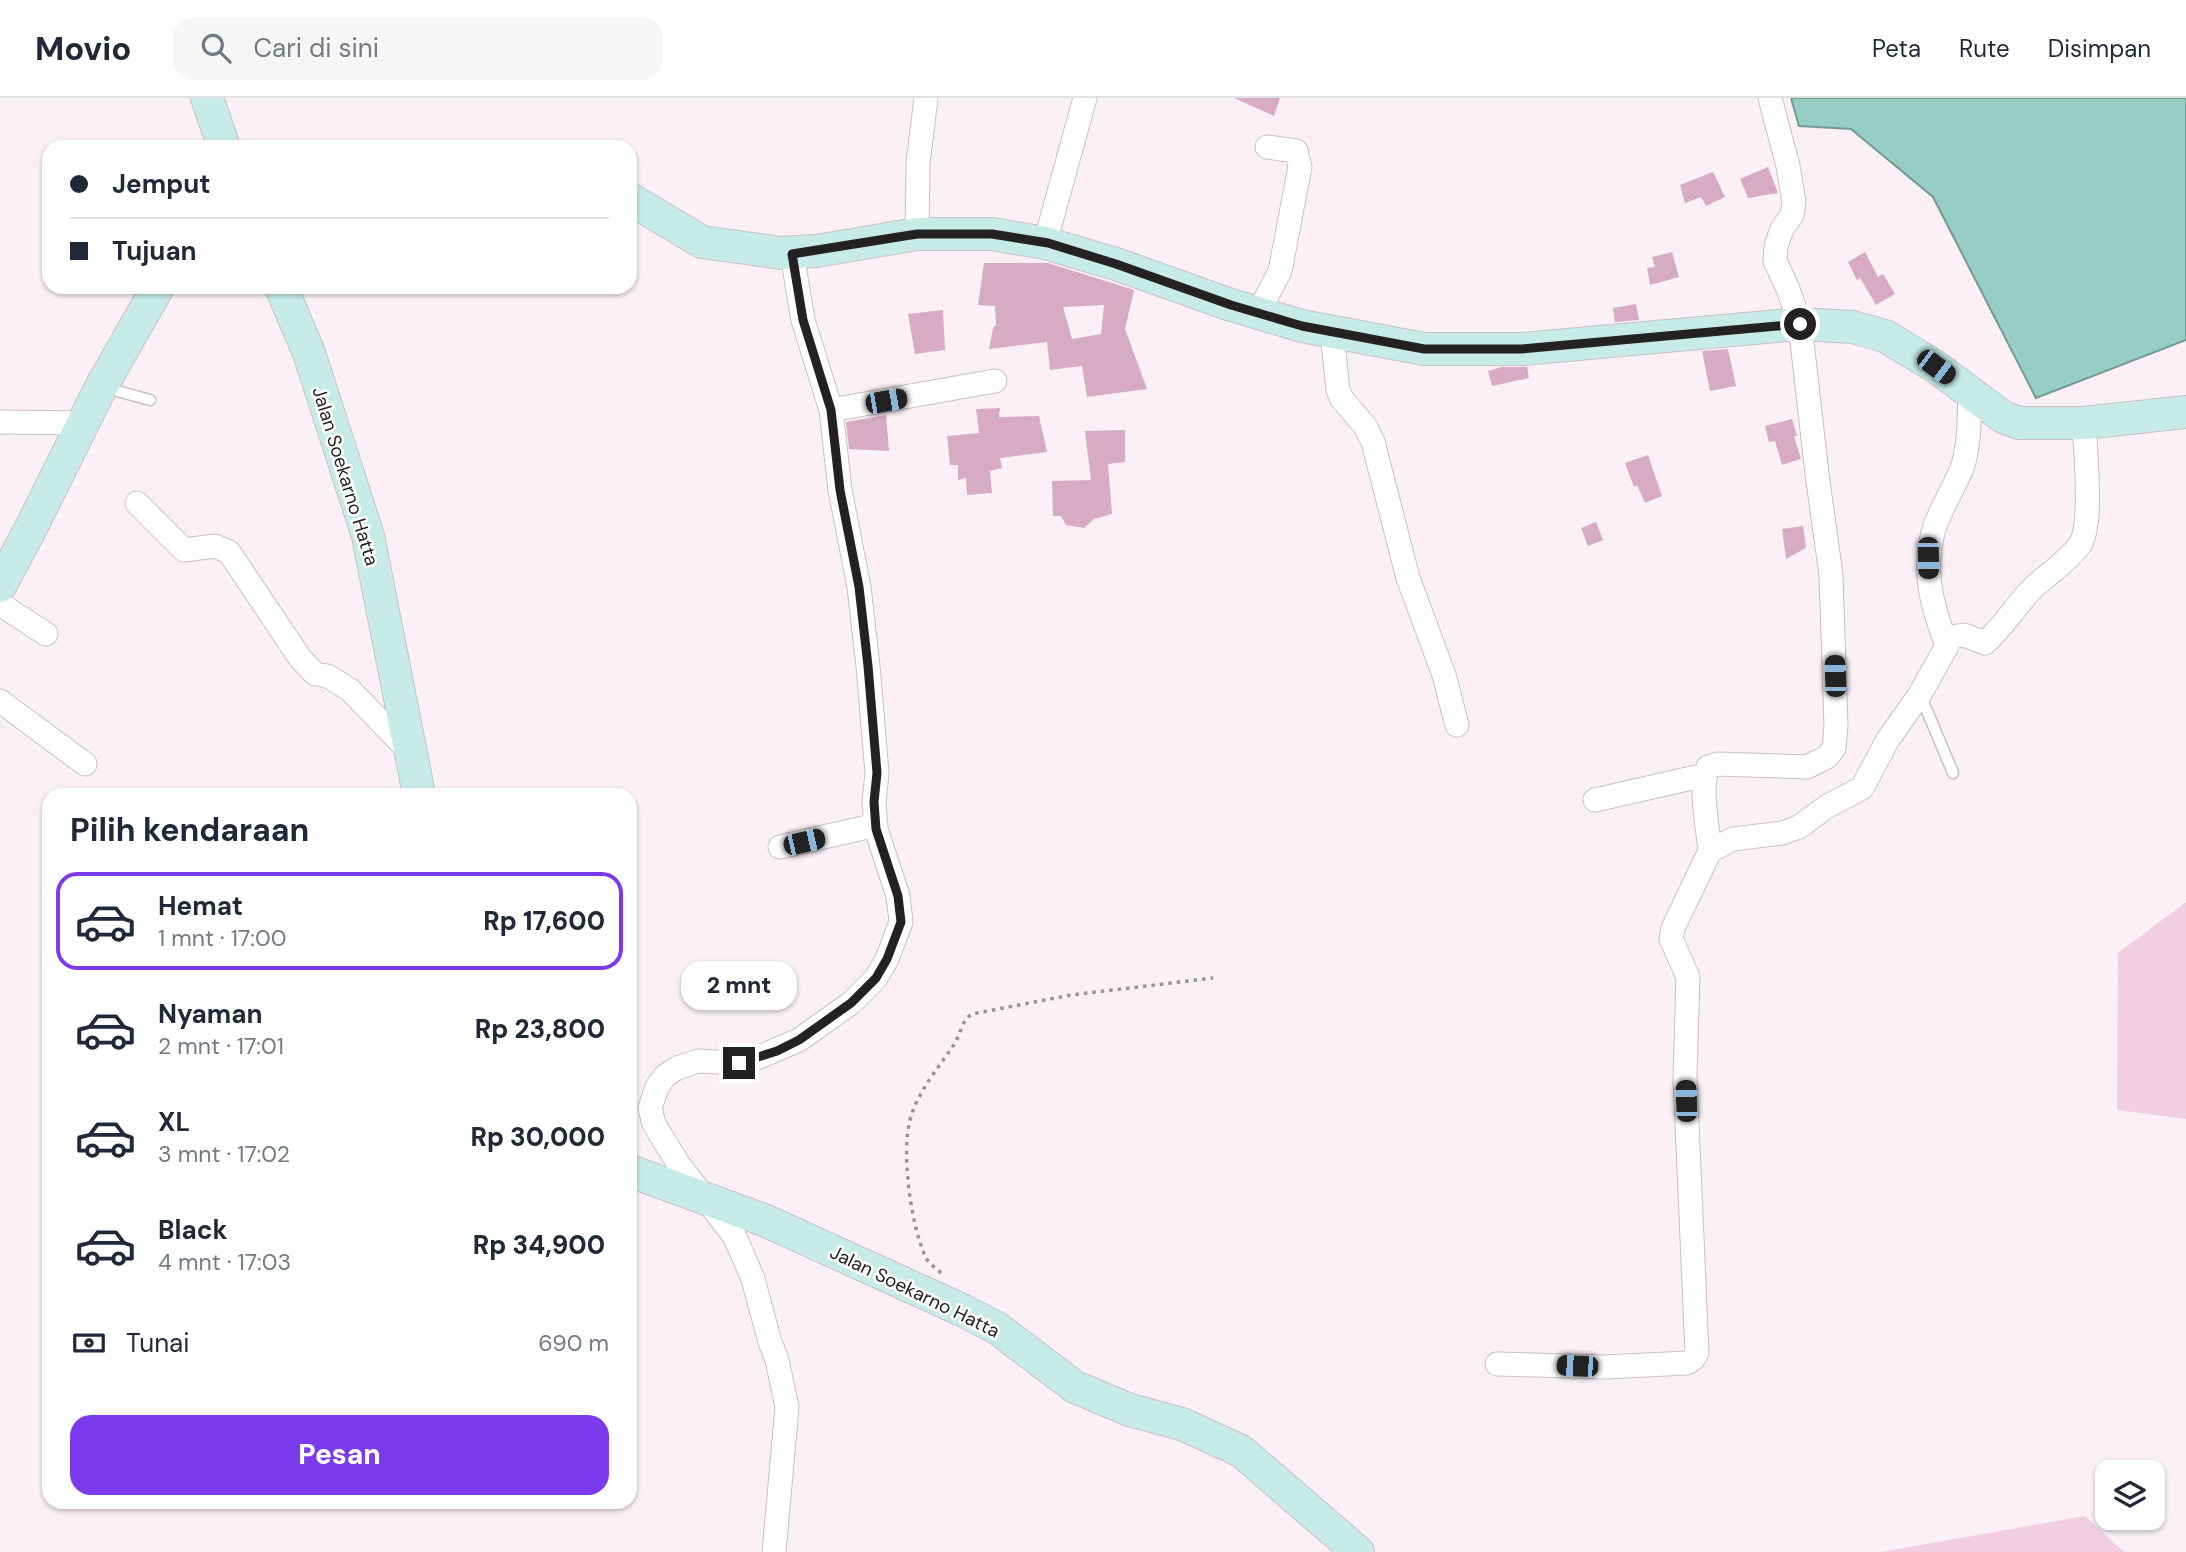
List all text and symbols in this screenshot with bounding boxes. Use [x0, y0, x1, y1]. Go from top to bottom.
search box [173, 17, 663, 80]
text: Movio [35, 27, 131, 70]
icon: search [197, 29, 235, 67]
text: Cari di sini [253, 31, 379, 65]
text: Peta [1872, 33, 1921, 64]
text: Rute [1959, 33, 2010, 64]
text: Disimpan [2048, 33, 2151, 64]
text: Jemput [112, 167, 211, 201]
text: Tujuan [112, 234, 197, 268]
route start [1784, 308, 1816, 340]
car [1913, 346, 1960, 388]
street label: Jalan Soekarno Hatta [306, 384, 385, 569]
car [864, 387, 909, 415]
car [1918, 537, 1939, 579]
car [1824, 655, 1847, 697]
text: Pilih kendaraan [70, 809, 309, 851]
car [782, 827, 827, 857]
text: Hemat [158, 889, 243, 923]
icon: car [74, 890, 137, 953]
text: Rp 17,600 [483, 904, 605, 938]
text: 1 mnt · 17:00 [158, 923, 286, 953]
callout: 2 mnt [681, 962, 797, 1010]
text: 2 mnt [707, 970, 771, 1000]
text: Nyaman [158, 997, 263, 1031]
icon: car [74, 998, 137, 1061]
text: Rp 23,800 [475, 1012, 605, 1046]
text: 2 mnt · 17:01 [158, 1031, 284, 1061]
route end [723, 1047, 755, 1079]
car [1675, 1080, 1698, 1122]
text: XL [158, 1105, 190, 1139]
icon: car [74, 1106, 137, 1169]
text: Rp 30,000 [470, 1120, 605, 1154]
text: 3 mnt · 17:02 [158, 1139, 290, 1169]
text: Black [158, 1213, 228, 1247]
icon: car [74, 1214, 137, 1277]
text: Rp 34,900 [473, 1228, 605, 1262]
street label: Jalan Soekarno Hatta [826, 1239, 1004, 1343]
text: 4 mnt · 17:03 [158, 1247, 291, 1277]
icon: cash [70, 1324, 108, 1362]
text: Tunai [126, 1326, 190, 1360]
text: 690 m [538, 1328, 609, 1358]
car [1556, 1355, 1599, 1377]
button: Pesan [70, 1415, 609, 1495]
map controls [2095, 1460, 2165, 1530]
button: layers [2095, 1460, 2165, 1530]

